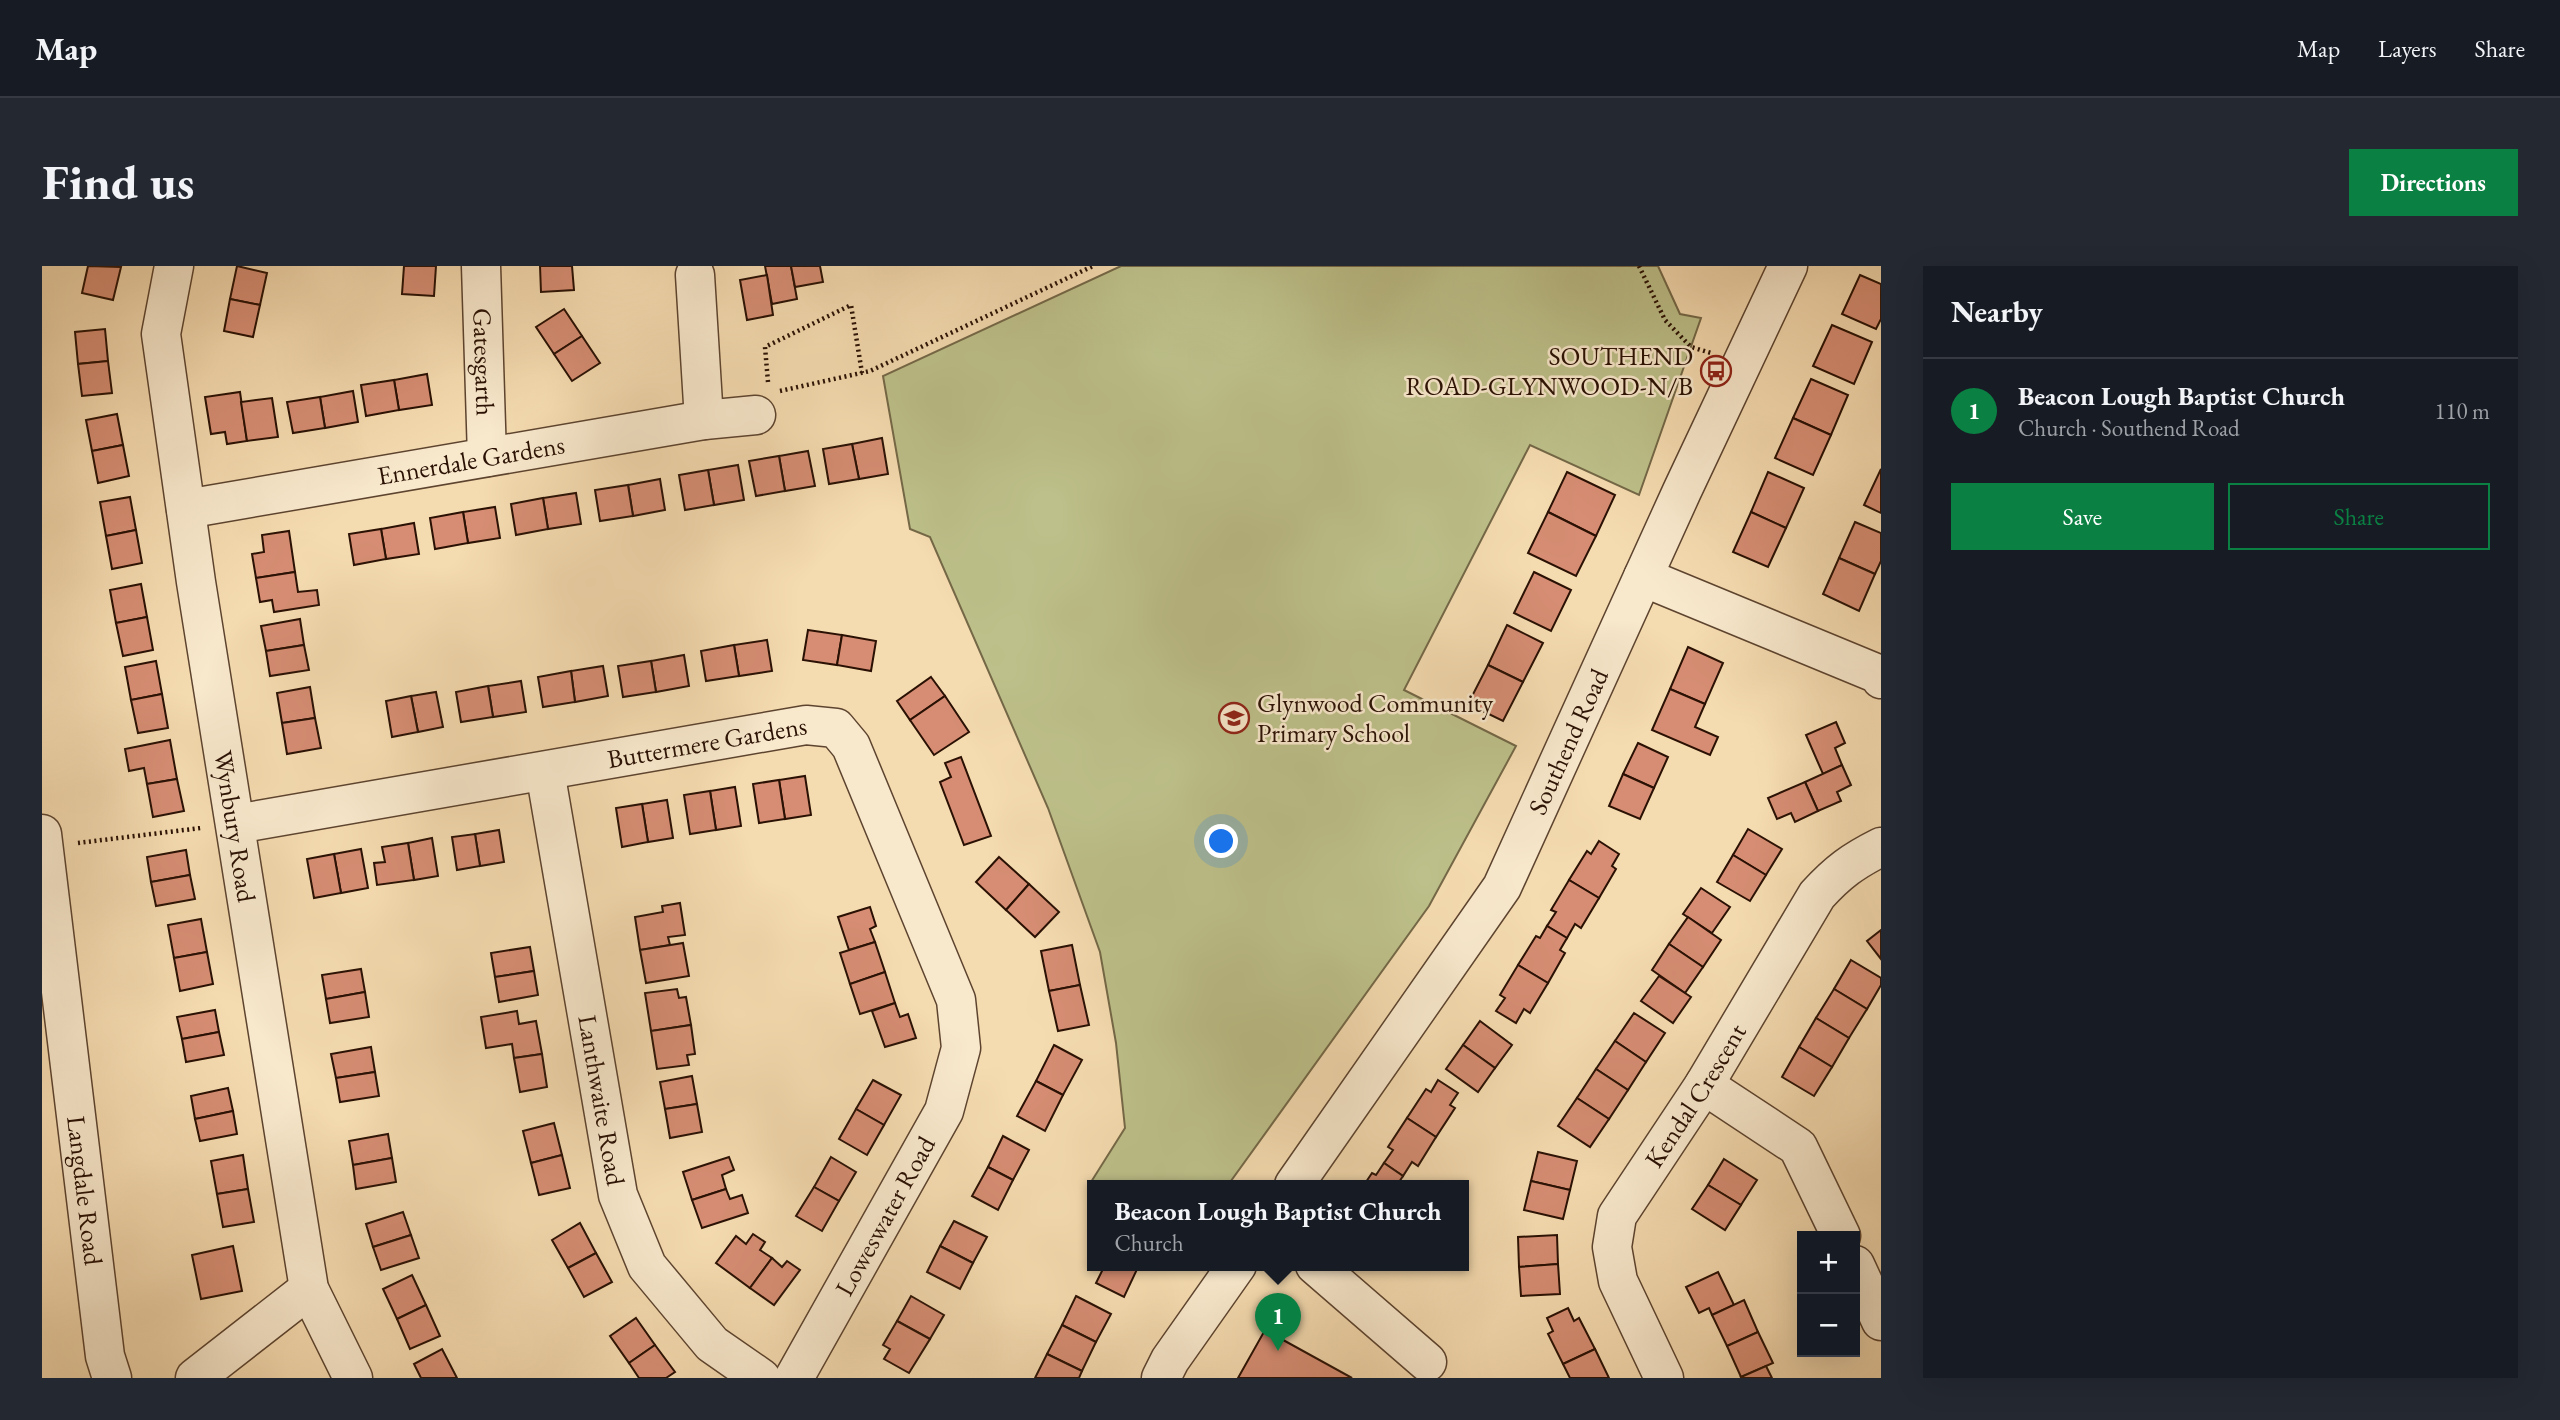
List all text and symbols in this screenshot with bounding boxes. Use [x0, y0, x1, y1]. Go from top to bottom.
text: Map [35, 27, 97, 70]
text: Map [2297, 33, 2340, 64]
text: Layers [2378, 33, 2437, 64]
text: Share [2475, 33, 2525, 64]
button: Directions [2349, 149, 2518, 216]
text: Find us [42, 150, 194, 214]
text: Nearby [1951, 292, 2043, 331]
street label: Gatesgarth [465, 307, 503, 416]
place label: SOUTHEND ROAD-GLYNWOOD-N/B [1405, 339, 1693, 403]
bus stop icon: SOUTHEND ROAD-GLYNWOOD-N/B [1699, 354, 1733, 388]
text: Beacon Lough Baptist Church [2018, 379, 2345, 413]
text: 1 [1968, 396, 1980, 426]
text: 110 m [2434, 396, 2490, 426]
text: Church · Southend Road [2018, 413, 2240, 443]
street label: Ennerdale Gardens [375, 427, 567, 493]
button: Save [1951, 483, 2214, 550]
button: Share [2228, 483, 2490, 550]
street label: Southend Road [1520, 662, 1616, 820]
place label: Glynwood Community Primary School [1257, 686, 1494, 750]
school or university icon: Glynwood Community Primary School [1217, 701, 1251, 735]
street label: Buttermere Gardens [605, 708, 809, 776]
street label: Wynbury Road [206, 748, 264, 905]
your location [1204, 824, 1238, 858]
street label: Lanthwaite Road [570, 1012, 633, 1189]
street label: Kendal Crescent [1637, 1017, 1754, 1174]
street label: Langdale Road [59, 1114, 111, 1268]
street label: Loweswater Road [827, 1129, 943, 1302]
popup [1087, 1180, 1469, 1271]
text: Beacon Lough Baptist Church [1114, 1194, 1442, 1228]
text: Church [1114, 1228, 1184, 1258]
map controls [1797, 1231, 1860, 1357]
button: + [1797, 1231, 1860, 1294]
pin: 1 [1255, 1293, 1301, 1351]
button: − [1797, 1294, 1860, 1357]

